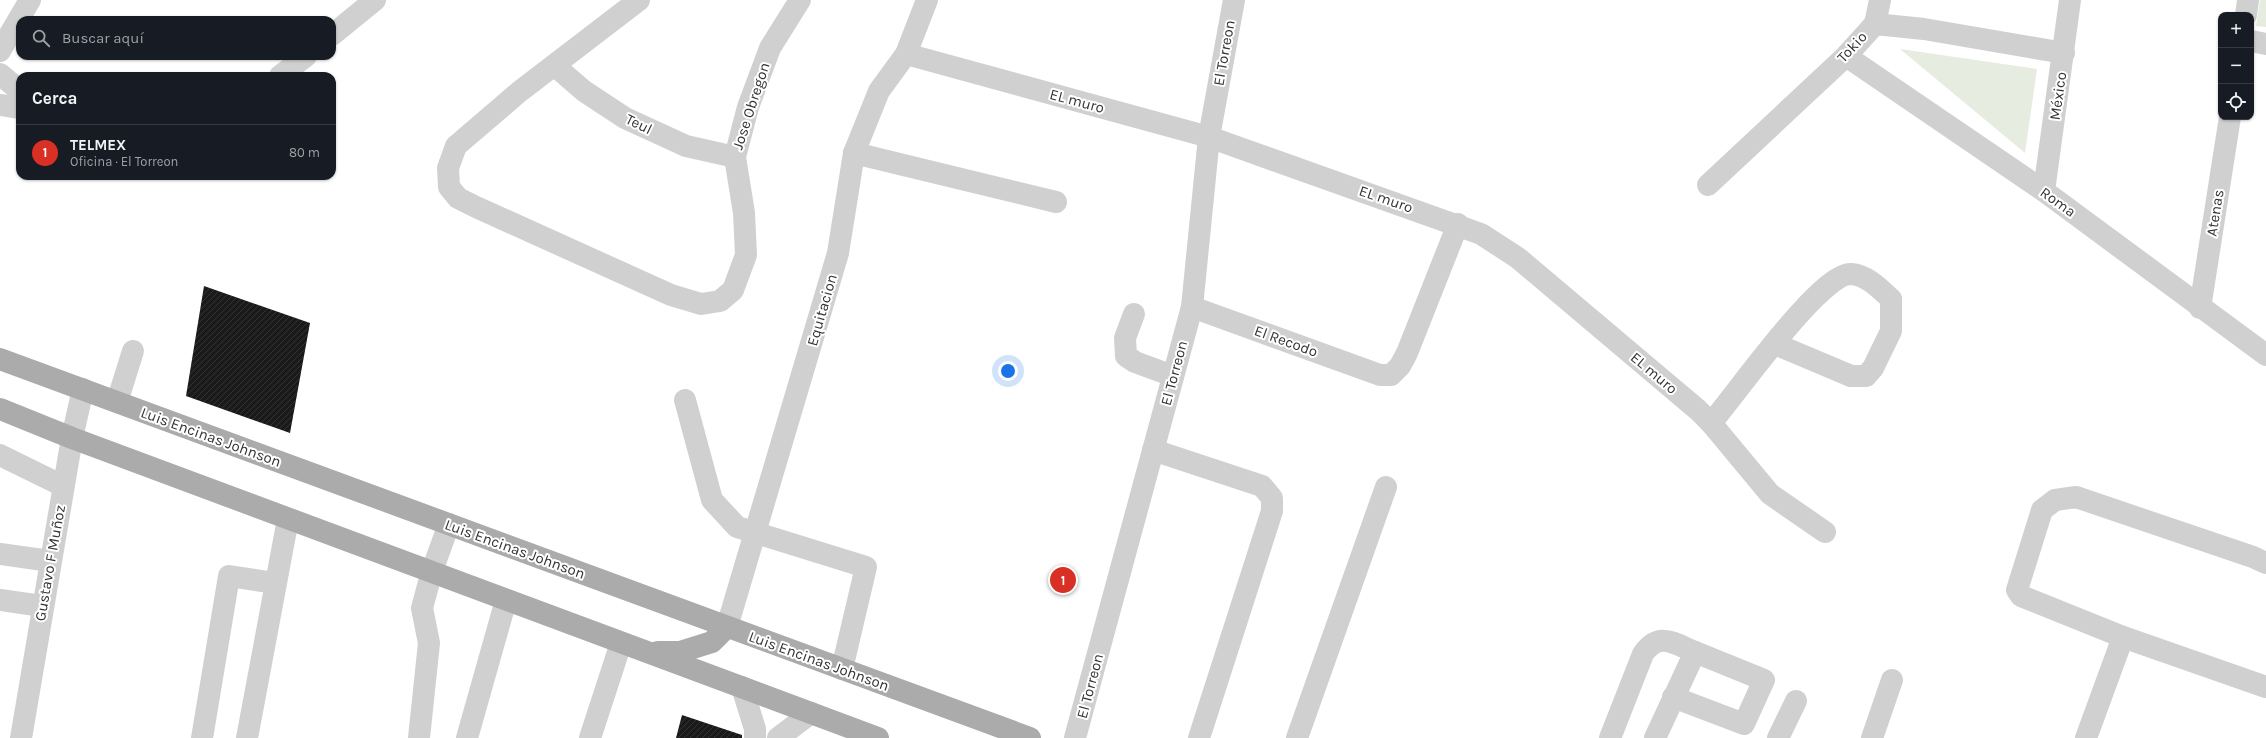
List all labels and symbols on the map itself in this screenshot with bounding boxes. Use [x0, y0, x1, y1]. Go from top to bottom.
street label: El Torreon [1209, 19, 1239, 87]
street label: Tokio [1833, 28, 1871, 66]
street label: Jose Obregon [728, 60, 774, 152]
street label: México [2046, 71, 2070, 121]
street label: EL muro [1048, 85, 1106, 117]
street label: Teul [623, 110, 655, 138]
street label: EL muro [1357, 181, 1415, 217]
street label: Roma [2037, 183, 2079, 221]
street label: Atenas [2202, 188, 2228, 238]
street label: Equitacion [803, 272, 841, 348]
street label: El Recodo [1252, 321, 1320, 361]
street label: El Torreon [1157, 339, 1191, 407]
street label: EL muro [1627, 348, 1681, 398]
your location [998, 361, 1018, 381]
street label: Luis Encinas Johnson [138, 403, 284, 471]
street label: Gustavo F Muñoz [31, 504, 69, 622]
street label: Luis Encinas Johnson [442, 515, 588, 583]
pin: 1 [1050, 565, 1076, 595]
street label: Luis Encinas Johnson [746, 627, 892, 695]
street label: El Torreon [1073, 652, 1107, 720]

